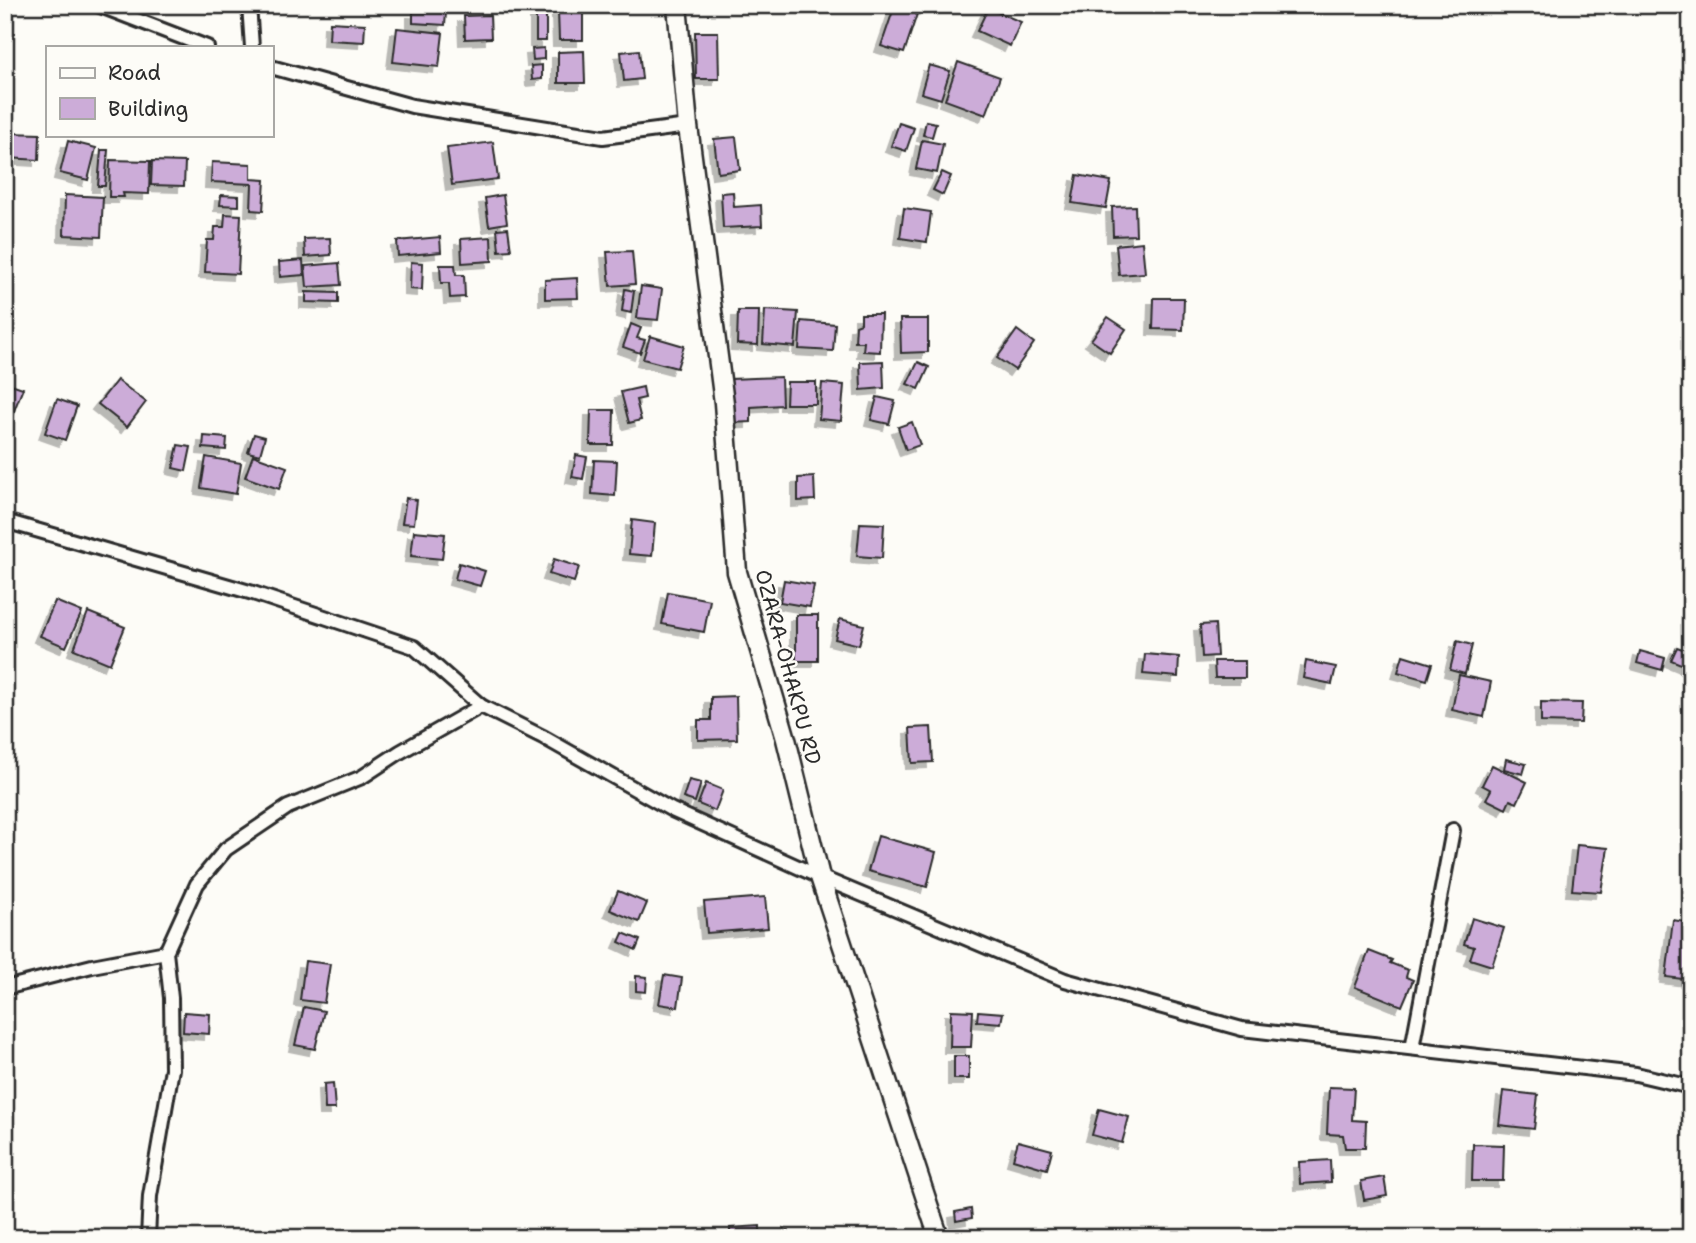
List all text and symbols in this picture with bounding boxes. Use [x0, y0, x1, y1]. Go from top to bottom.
legend [46, 46, 273, 136]
text: Road [108, 59, 161, 87]
text: Building [108, 95, 188, 123]
street label: OZARA-OHAKPU RD [748, 566, 828, 768]

